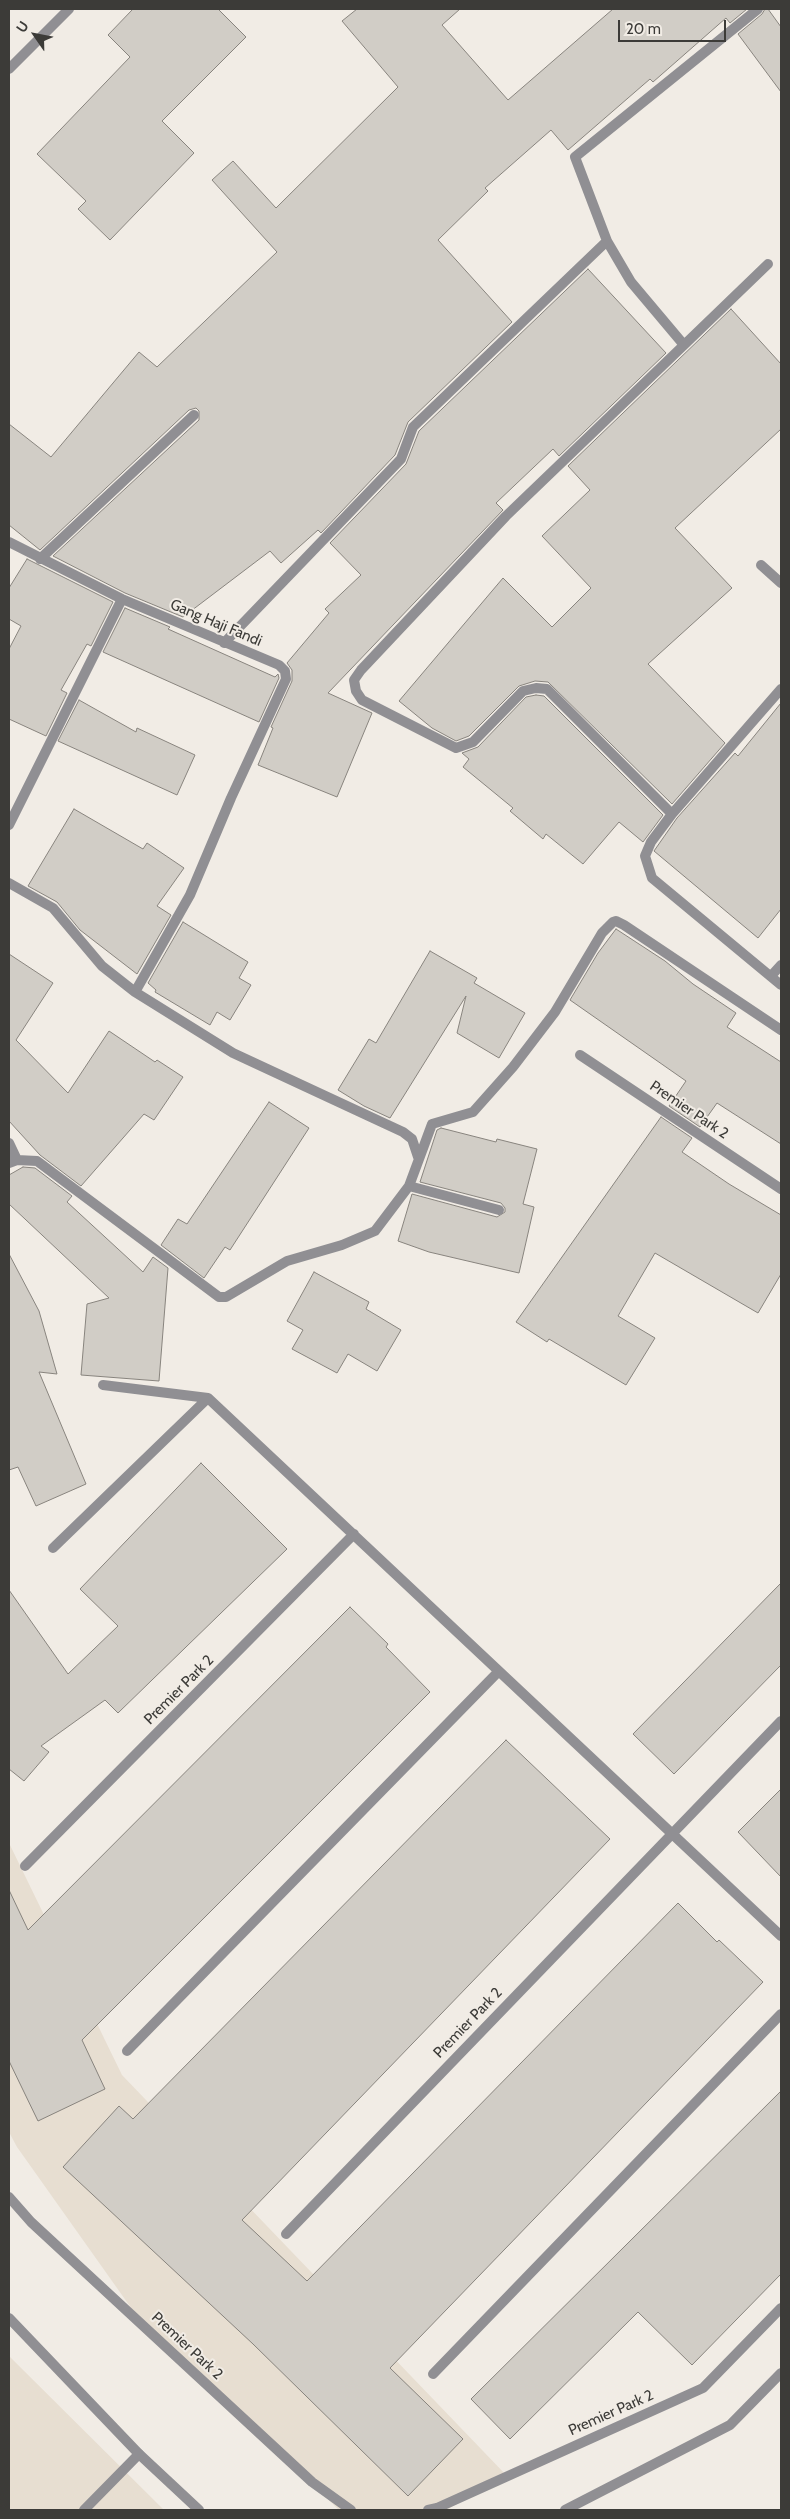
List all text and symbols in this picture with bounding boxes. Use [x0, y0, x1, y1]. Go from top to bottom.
north arrow [10, 10, 60, 60]
scale bar [620, 10, 728, 42]
text: U [12, 18, 33, 36]
text: 20 m [626, 20, 661, 38]
street label: Gang Haji Fandi [167, 596, 265, 650]
street label: Premier Park 2 [646, 1077, 732, 1143]
street label: Premier Park 2 [140, 1651, 218, 1729]
street label: Premier Park 2 [430, 1984, 506, 2062]
street label: Premier Park 2 [148, 2308, 226, 2384]
street label: Premier Park 2 [566, 2386, 656, 2440]

